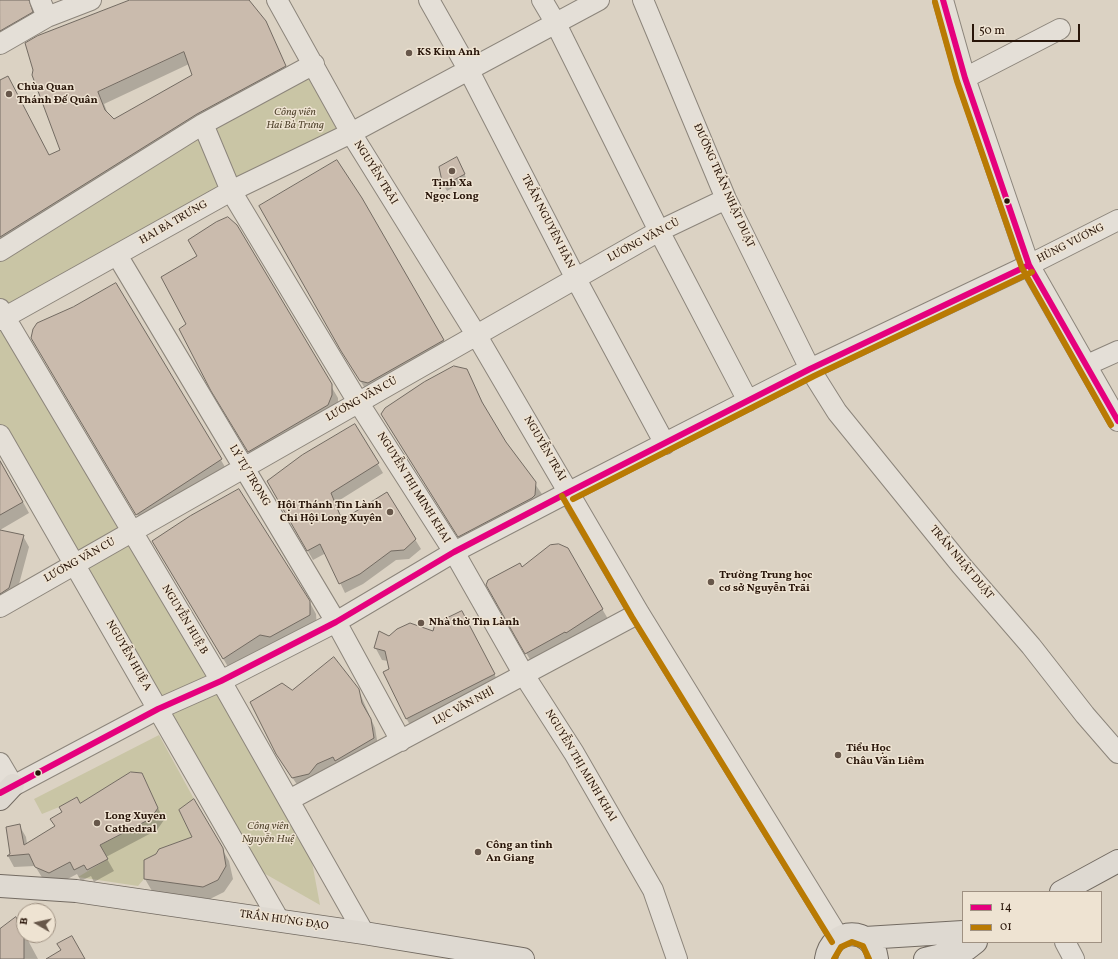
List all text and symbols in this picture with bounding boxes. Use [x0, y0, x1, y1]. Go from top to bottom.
scale bar [974, 16, 1082, 42]
text: 50 m [979, 23, 1005, 39]
place label: KS Kim Anh [417, 46, 480, 60]
marker: KS Kim Anh [404, 48, 414, 58]
place label: Chùa Quan Thánh Đế Quân [17, 81, 98, 107]
marker: Chùa Quan Thánh Đế Quân [4, 89, 14, 99]
park label: Công viên Hai Bà Trưng [266, 106, 324, 132]
street label: ĐƯỜNG TRẦN NHẬT DUẬT [690, 122, 756, 250]
street label: NGUYỄN TRÃI [350, 139, 400, 207]
marker: Tịnh Xa Ngọc Long [447, 166, 457, 176]
street label: TRẦN NGUYÊN HÃN [518, 173, 576, 271]
place label: Tịnh Xa Ngọc Long [425, 177, 479, 203]
unlabelled marker [1002, 196, 1012, 206]
street label: HAI BÀ TRƯNG [138, 198, 210, 248]
street label: LƯƠNG VÃN CÙ [606, 217, 682, 265]
street label: HÙNG VƯƠNG [1035, 221, 1107, 267]
street label: LƯƠNG VÃN CÙ [324, 375, 400, 425]
street label: NGUYỄN TRÃI [520, 414, 568, 484]
street label: NGUYỄN THỊ MINH KHAI [373, 430, 453, 546]
street label: LÝ TỰ TRỌNG [225, 443, 273, 509]
place label: Hội Thánh Tin Lành Chi Hội Long Xuyên [277, 499, 382, 525]
marker: Hội Thánh Tin Lành Chi Hội Long Xuyên [385, 507, 395, 517]
street label: TRẦN NHẬT DUẬT [926, 523, 996, 603]
street label: LƯƠNG VÃN CÙ [42, 536, 118, 586]
place label: Trường Trung học cơ sở Nguyễn Trãi [719, 569, 812, 595]
marker: Trường Trung học cơ sở Nguyễn Trãi [706, 577, 716, 587]
street label: NGUYỄN HUỆ B [158, 583, 210, 657]
place label: Nhà thờ Tin Lành [429, 616, 519, 630]
street label: NGUYỄN HUỆ A [102, 618, 154, 694]
marker: Nhà thờ Tin Lành [416, 618, 426, 628]
street label: LỤC VĂN NHÌ [431, 685, 497, 729]
street label: NGUYỄN THỊ MINH KHAI [541, 708, 619, 824]
place label: Tiểu Học Châu Văn Liêm [846, 742, 924, 768]
marker: Tiểu Học Châu Văn Liêm [833, 750, 843, 760]
unlabelled marker [33, 768, 43, 778]
place label: Long Xuyen Cathedral [105, 810, 166, 836]
marker: Long Xuyen Cathedral [92, 818, 102, 828]
park label: Công viên Nguyễn Huệ [242, 820, 294, 846]
place label: Công an tỉnh An Giang [486, 839, 553, 865]
marker: Công an tỉnh An Giang [473, 847, 483, 857]
legend [962, 891, 1102, 943]
text: 14 [1000, 899, 1012, 915]
north arrow [16, 903, 56, 943]
street label: TRẦN HƯNG ĐẠO [239, 908, 329, 934]
text: B [17, 916, 33, 926]
text: 01 [1000, 919, 1012, 935]

